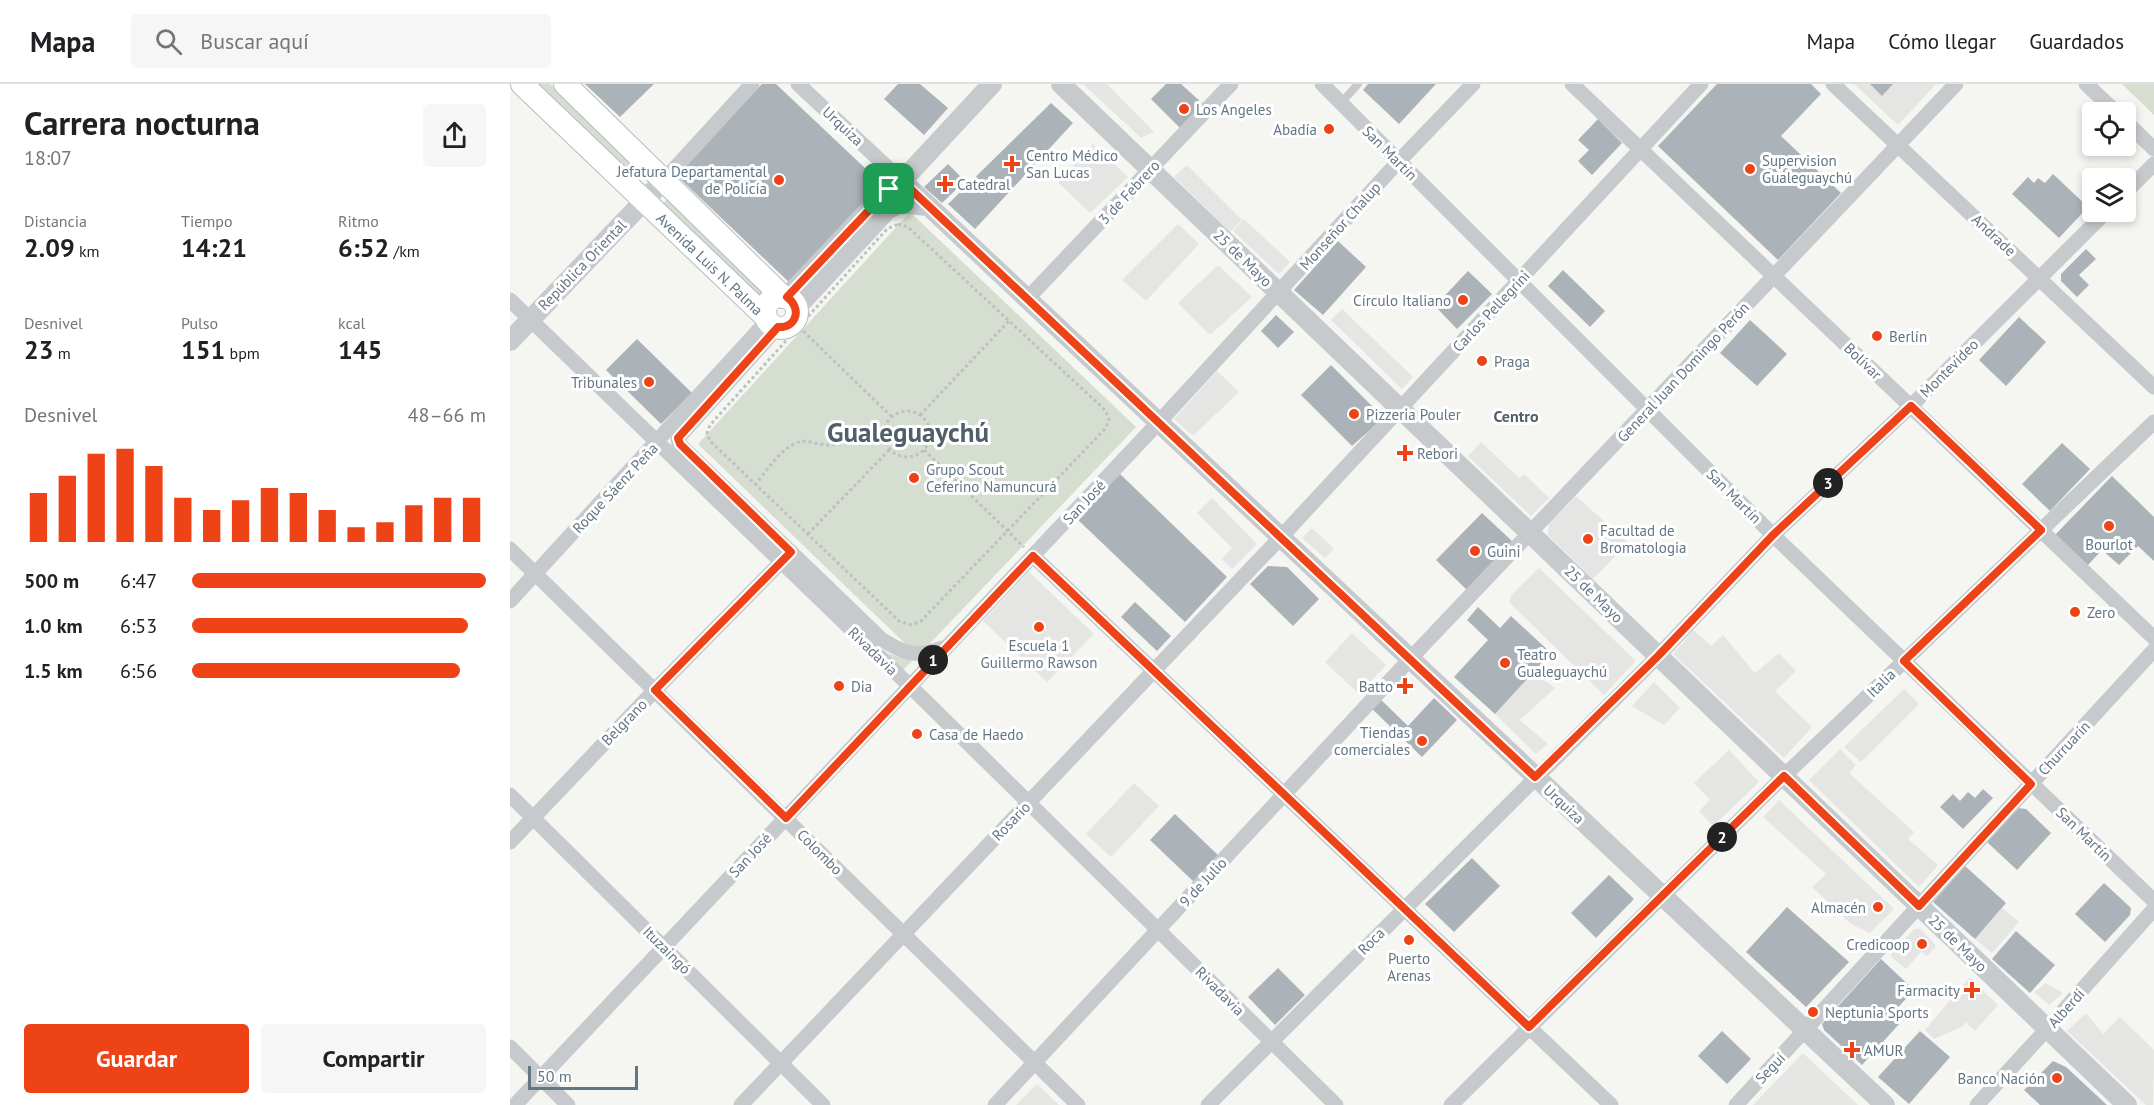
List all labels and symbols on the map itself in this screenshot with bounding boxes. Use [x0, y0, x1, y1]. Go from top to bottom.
place label: Los Angeles [1196, 100, 1272, 119]
street label: Urquiza [819, 102, 867, 150]
marker: Los Angeles [1177, 102, 1191, 116]
place label: Abadía [1273, 120, 1317, 139]
marker: Abadía [1322, 122, 1336, 136]
street label: San Martín [1359, 122, 1421, 184]
place label: Centro Médico San Lucas [1026, 146, 1118, 182]
place label: Supervision Gualeguaychú [1762, 151, 1852, 187]
marker: Centro Médico San Lucas [1003, 155, 1021, 173]
street label: 3 de Febrero [1094, 156, 1164, 228]
place label: Jefatura Departamental de Policía [616, 162, 768, 198]
marker: Supervision Gualeguaychú [1743, 162, 1757, 176]
pin [863, 163, 914, 214]
marker: Jefatura Departamental de Policía [772, 173, 786, 187]
place label: Catedral [957, 175, 1011, 194]
marker: Catedral [938, 177, 952, 191]
street label: Monseñor Chalup [1295, 178, 1385, 274]
street label: Avenida Luis N. Palma [653, 208, 767, 319]
street label: Andrade [1968, 210, 2020, 260]
street label: República Oriental [534, 215, 631, 314]
street label: 25 de Mayo [1210, 225, 1276, 291]
street label: Carlos Pellegrini [1448, 266, 1534, 356]
place label: Círculo Italiano [1353, 291, 1451, 310]
marker: Círculo Italiano [1456, 293, 1470, 307]
street label: General Juan Domingo Perón [1613, 298, 1753, 446]
place label: Berlín [1889, 327, 1927, 346]
marker: Berlín [1870, 329, 1884, 343]
street label: Montevideo [1916, 335, 1982, 401]
street label: Bolívar [1840, 339, 1886, 383]
place label: Praga [1494, 352, 1530, 371]
marker: Praga [1475, 354, 1489, 368]
place label: Tribunales [571, 373, 637, 392]
marker: Tribunales [642, 375, 656, 389]
place label: Pizzeria Pouler [1366, 405, 1461, 424]
district label: Centro [1493, 406, 1539, 426]
marker: Pizzeria Pouler [1347, 407, 1361, 421]
district label: Gualeguaychú [827, 415, 989, 449]
street label: Roque Sáenz Peña [568, 439, 662, 537]
place label: Rebori [1417, 444, 1458, 463]
marker: Rebori [1398, 446, 1412, 460]
place label: Grupo Scout Ceferino Namuncurá [926, 460, 1057, 496]
street label: San Martín [1703, 465, 1765, 527]
pin: 3 [1813, 468, 1843, 498]
marker: Grupo Scout Ceferino Namuncurá [907, 471, 921, 485]
street label: San José [1059, 476, 1109, 528]
marker: Bourlot [2102, 519, 2116, 533]
place label: Facultad de Bromatologia [1600, 521, 1686, 557]
marker: Facultad de Bromatologia [1581, 532, 1595, 546]
place label: Bourlot [2085, 535, 2133, 554]
place label: Guini [1487, 542, 1521, 561]
marker: Guini [1468, 544, 1482, 558]
street label: 25 de Mayo [1561, 561, 1627, 627]
place label: Zero [2087, 603, 2115, 622]
marker: Zero [2068, 605, 2082, 619]
marker: Escuela 1 Guillermo Rawson [1032, 620, 1046, 634]
street label: Rivadavia [844, 623, 902, 679]
place label: Escuela 1 Guillermo Rawson [981, 636, 1097, 672]
pin: 1 [918, 645, 948, 675]
place label: Teatro Gualeguaychú [1517, 645, 1607, 681]
marker: Teatro Gualeguaychú [1498, 656, 1512, 670]
street label: Italia [1863, 665, 1899, 701]
place label: Dia [851, 677, 872, 696]
place label: Batto [1359, 677, 1393, 696]
marker: Dia [832, 679, 846, 693]
marker: Batto [1398, 679, 1412, 693]
street label: Belgrano [597, 695, 651, 749]
street label: Churruarín [2034, 717, 2094, 779]
place label: Tiendas comerciales [1334, 723, 1410, 759]
place label: Casa de Haedo [929, 725, 1023, 744]
marker: Casa de Haedo [910, 727, 924, 741]
marker: Tiendas comerciales [1415, 734, 1429, 748]
street label: Urquiza [1540, 780, 1588, 828]
street label: Rosario [988, 797, 1034, 845]
street label: San Martín [2052, 803, 2116, 865]
pin: 2 [1707, 822, 1737, 852]
street label: Colombo [793, 825, 847, 879]
street label: San José [725, 829, 775, 881]
street label: 9 de Julio [1175, 853, 1231, 911]
place label: Almacén [1811, 898, 1866, 917]
marker: Almacén [1871, 900, 1885, 914]
street label: 25 de Mayo [1925, 910, 1991, 976]
street label: Ituzaingó [639, 922, 695, 978]
street label: Roca [1354, 924, 1388, 958]
marker: Puerto Arenas [1402, 933, 1416, 947]
place label: Credicoop [1846, 935, 1910, 954]
marker: Credicoop [1915, 937, 1929, 951]
place label: Puerto Arenas [1387, 949, 1431, 985]
street label: Rivadavia [1191, 962, 1249, 1020]
place label: Farmacity [1897, 981, 1960, 1000]
marker: Farmacity [1965, 983, 1979, 997]
street label: Alberdi [2044, 985, 2088, 1031]
place label: Neptunia Sports [1825, 1003, 1929, 1022]
marker: Neptunia Sports [1806, 1005, 1820, 1019]
place label: AMUR [1864, 1041, 1903, 1060]
marker: AMUR [1845, 1043, 1859, 1057]
street label: Seguí [1751, 1049, 1789, 1087]
scale bar [528, 1063, 638, 1090]
place label: Banco Nación [1958, 1069, 2045, 1088]
marker: Banco Nación [2050, 1071, 2064, 1085]

